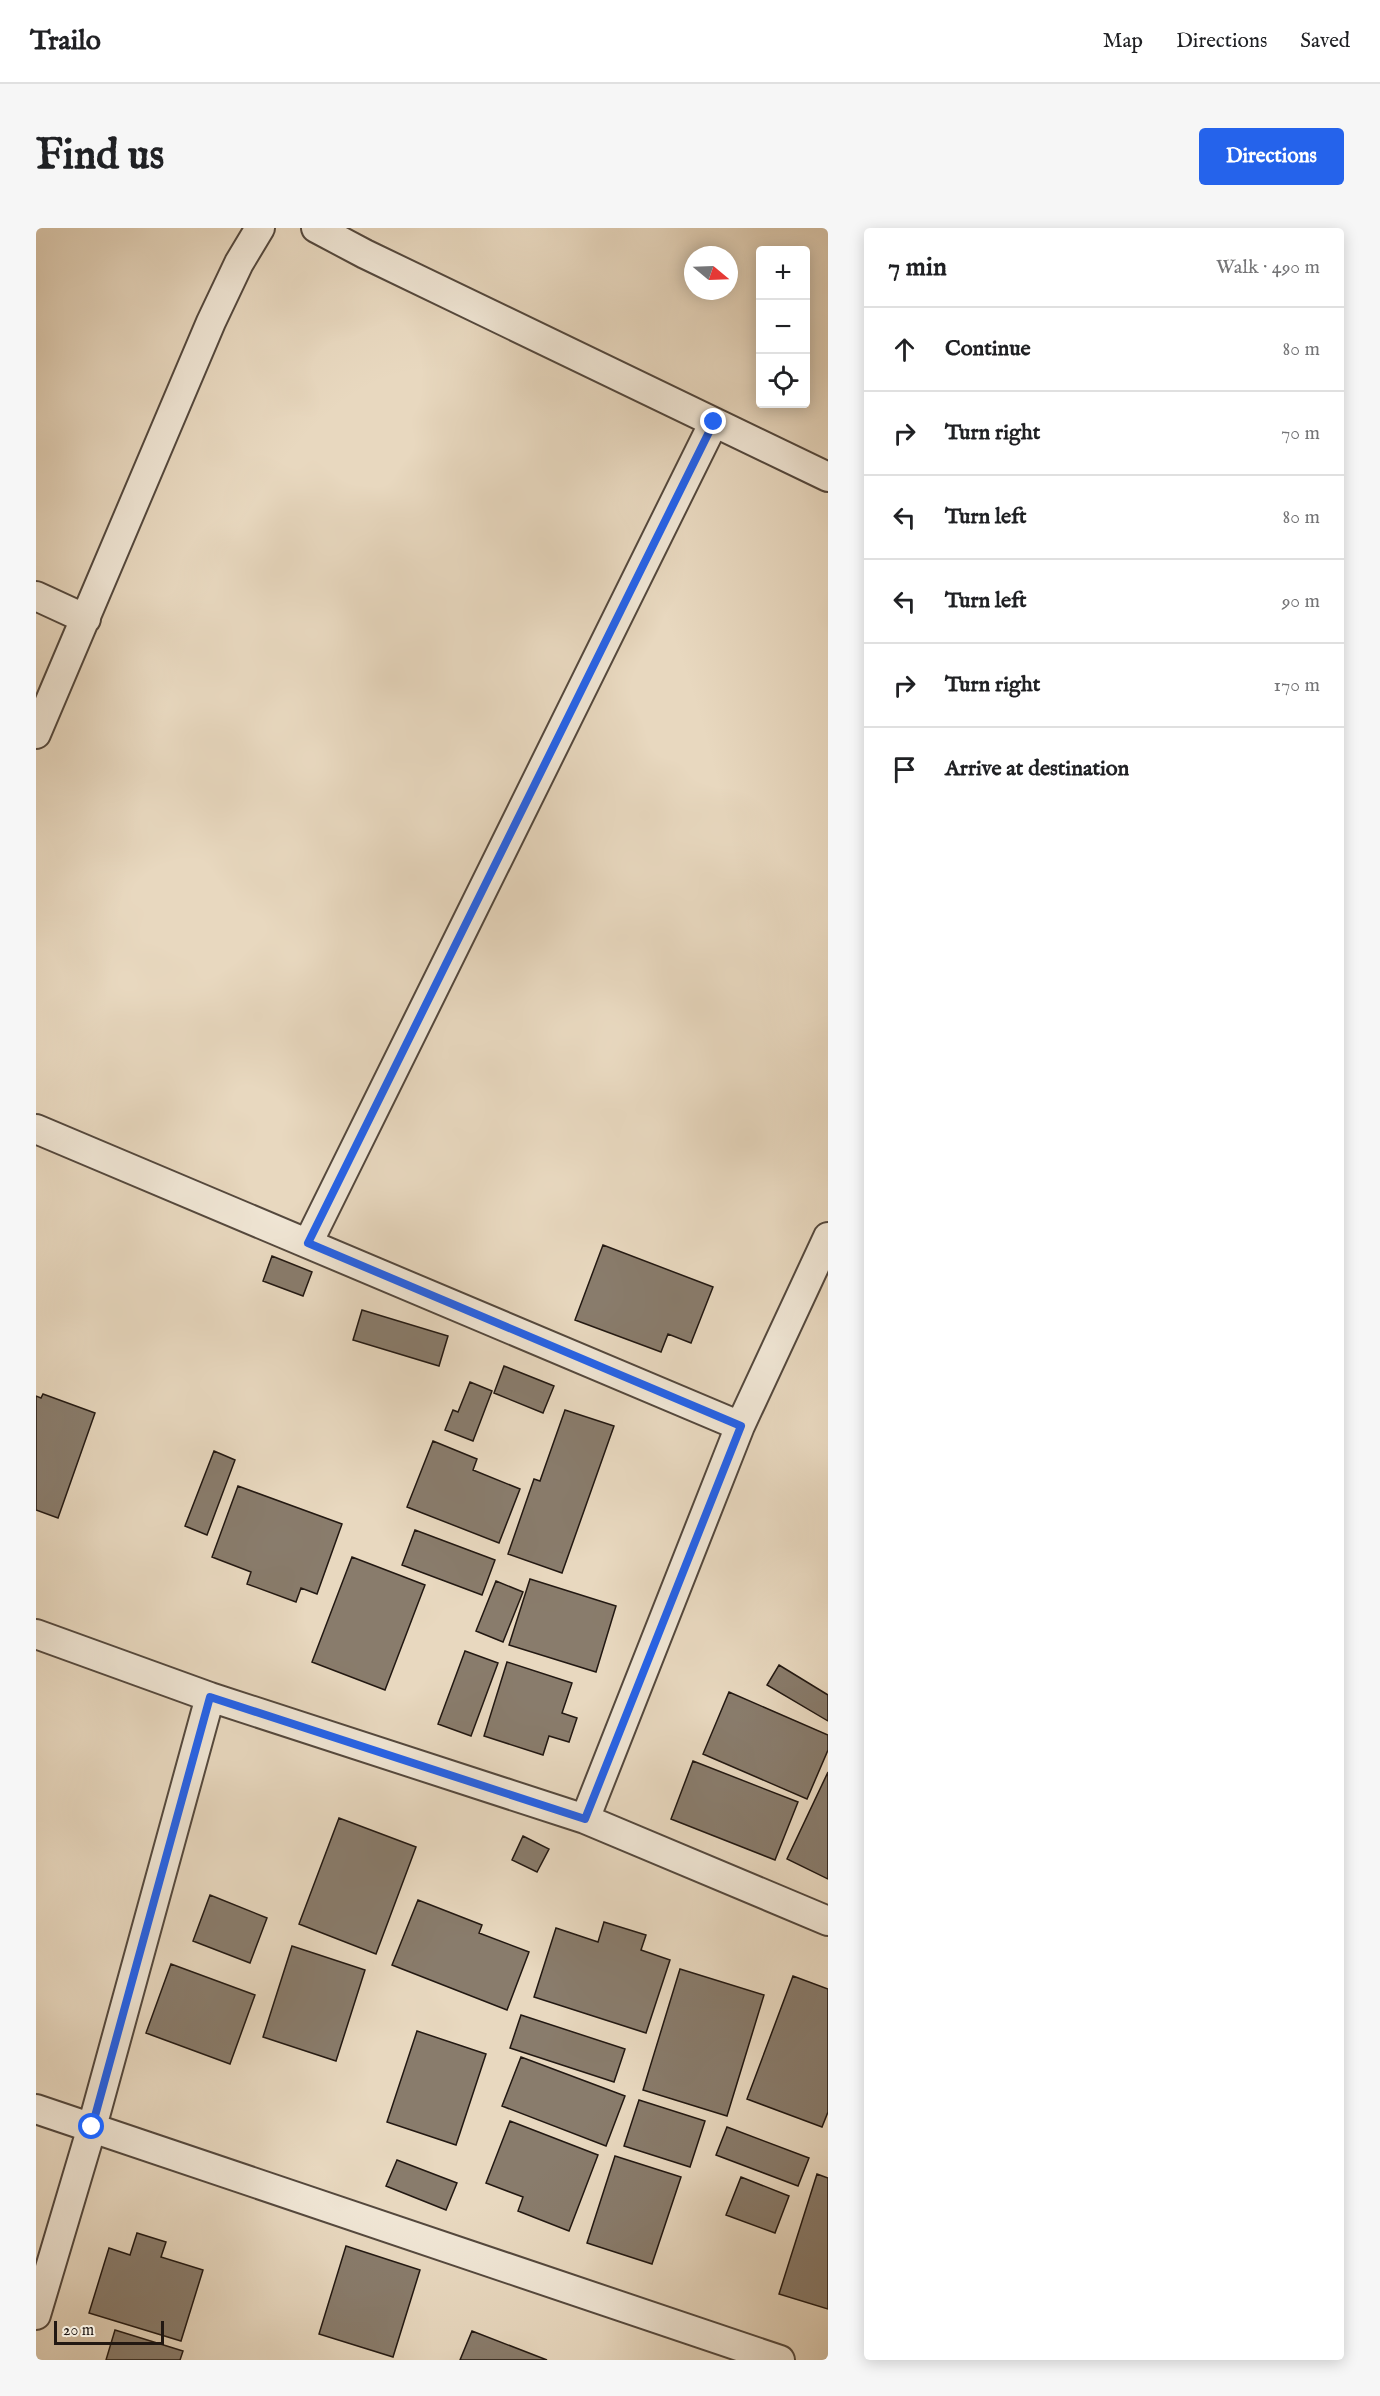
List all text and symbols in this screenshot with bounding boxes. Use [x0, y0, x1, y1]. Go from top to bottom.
text: Trailo [30, 24, 101, 59]
text: Map [1103, 28, 1143, 55]
text: Directions [1176, 28, 1267, 55]
text: Saved [1300, 28, 1350, 55]
button: Directions [1199, 128, 1344, 185]
text: Find us [36, 130, 164, 183]
north arrow [684, 246, 738, 300]
map controls [756, 246, 810, 408]
button: + [756, 246, 810, 300]
text: 7 min [888, 251, 947, 284]
text: Walk · 490 m [1216, 255, 1320, 280]
button: − [756, 300, 810, 354]
icon: ahead [888, 333, 921, 366]
text: Continue [945, 335, 1031, 363]
text: 80 m [1283, 337, 1320, 362]
button: locate [756, 354, 810, 408]
route end [700, 408, 726, 434]
icon: right [888, 417, 921, 450]
text: Turn right [945, 419, 1040, 447]
text: 70 m [1281, 421, 1320, 446]
icon: left [888, 501, 921, 534]
text: Turn left [945, 503, 1027, 531]
text: 80 m [1283, 505, 1320, 530]
icon: left [888, 585, 921, 618]
text: Turn left [945, 587, 1027, 615]
text: 90 m [1282, 589, 1320, 614]
icon: right [888, 669, 921, 702]
text: Turn right [945, 671, 1040, 699]
text: 170 m [1274, 673, 1320, 698]
icon: arrive [888, 753, 921, 786]
text: Arrive at destination [945, 755, 1129, 783]
route start [78, 2113, 104, 2139]
scale bar [54, 2318, 164, 2346]
text: 20 m [63, 2321, 94, 2341]

